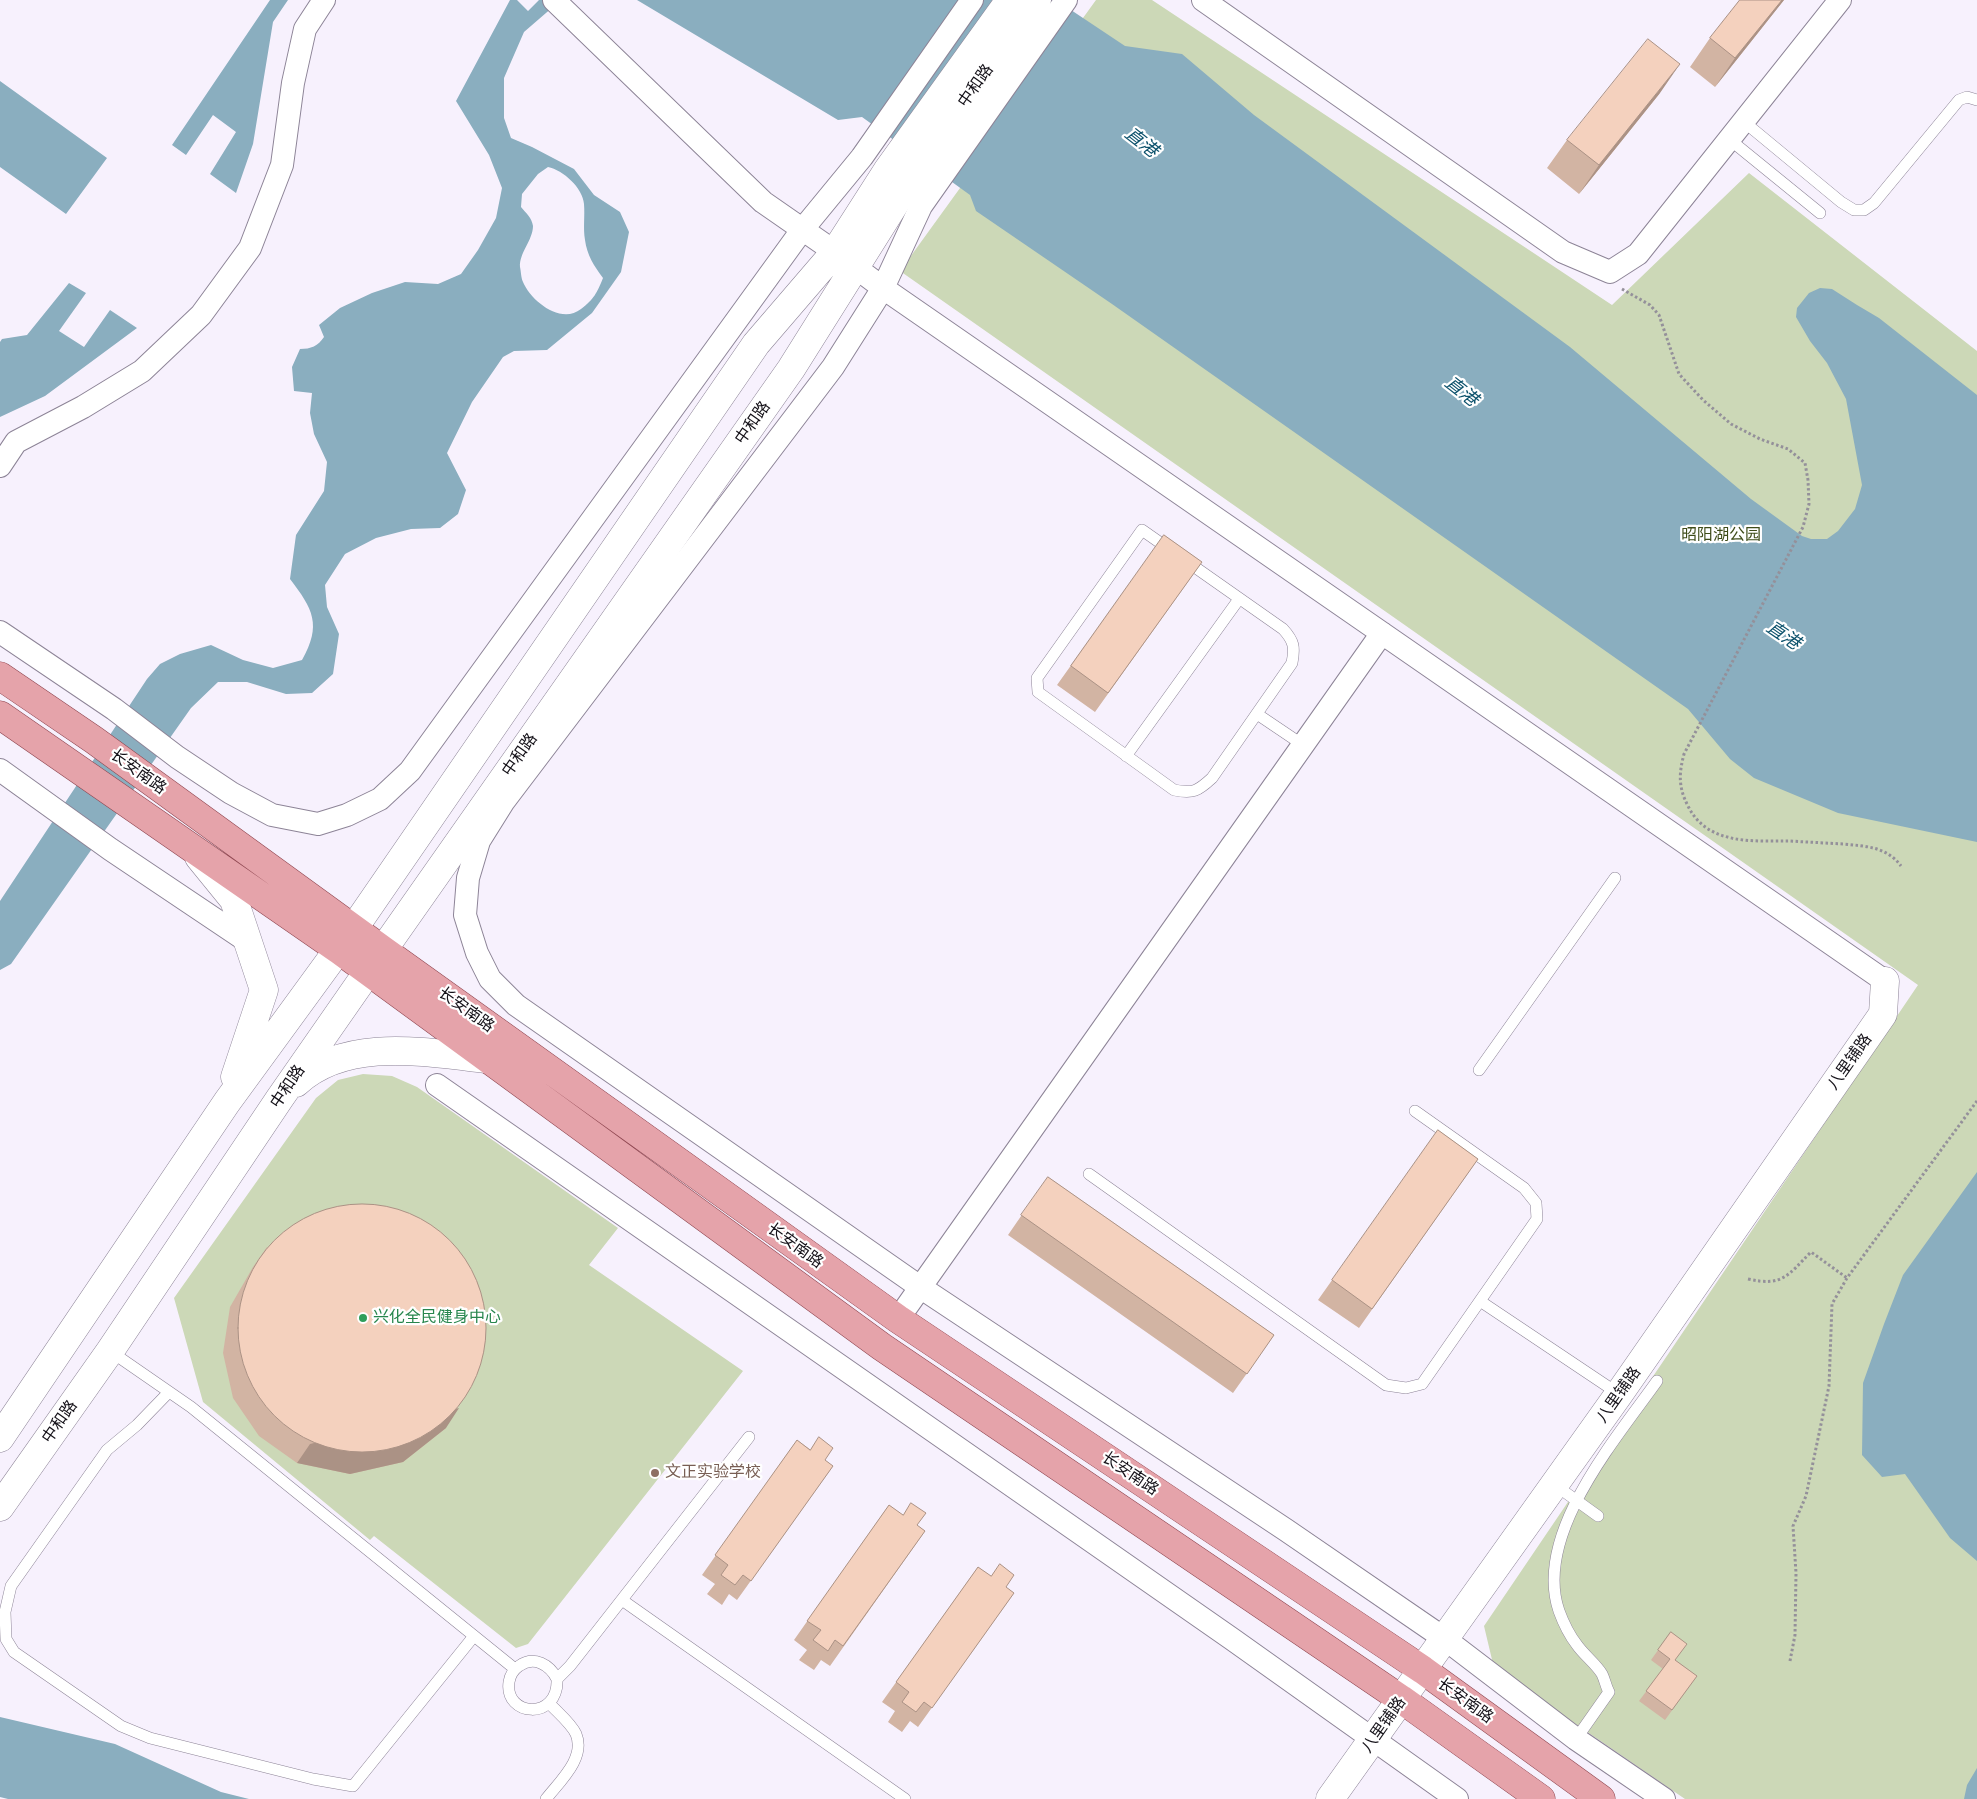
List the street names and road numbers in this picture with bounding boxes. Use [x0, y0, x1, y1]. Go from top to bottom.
street label: 中和路 [954, 61, 998, 111]
street label: 中和路 [731, 398, 775, 448]
street label: 中和路 [498, 730, 542, 780]
street label: 长安南路 [106, 745, 170, 799]
street label: 长安南路 [434, 983, 498, 1037]
street label: 八里铺路 [1824, 1030, 1876, 1094]
street label: 中和路 [267, 1062, 309, 1112]
street label: 长安南路 [763, 1219, 827, 1273]
street label: 八里铺路 [1593, 1363, 1645, 1427]
street label: 中和路 [38, 1397, 82, 1447]
street label: 长安南路 [1098, 1448, 1162, 1500]
street label: 长安南路 [1433, 1674, 1497, 1728]
street label: 八里铺路 [1358, 1693, 1410, 1757]

